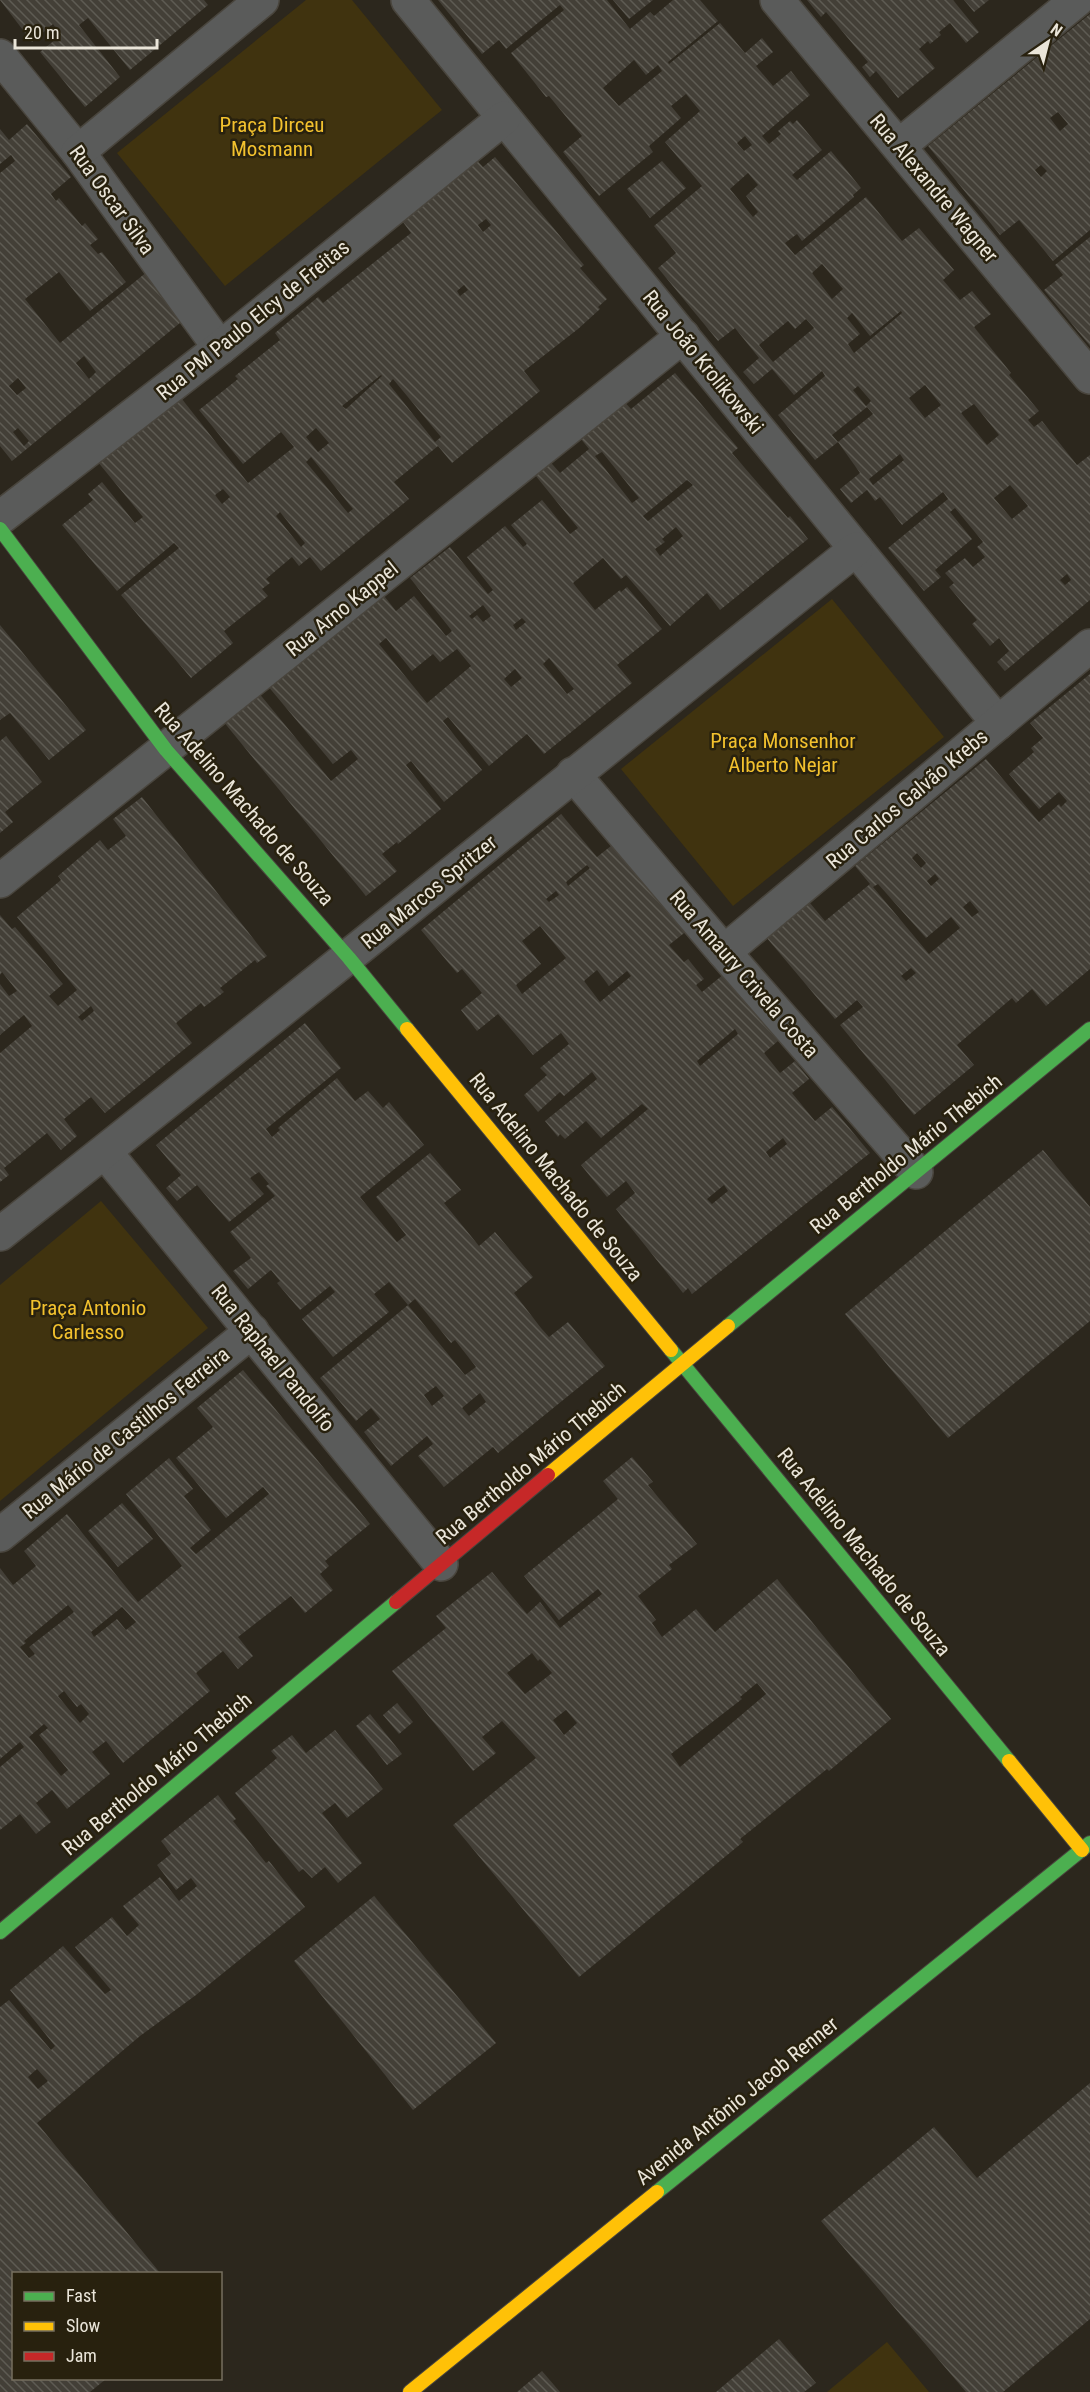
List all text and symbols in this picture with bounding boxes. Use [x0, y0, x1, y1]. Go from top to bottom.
scale bar [15, 12, 158, 50]
north arrow [1018, 12, 1078, 72]
text: N [1047, 20, 1066, 41]
text: 20 m [24, 22, 59, 43]
street label: Rua Alexandre Wagner [865, 109, 1003, 267]
park label: Praça Dirceu Mosmann [220, 113, 324, 161]
street label: Rua Oscar Silva [64, 141, 160, 259]
street label: Rua PM Paulo Elcy de Freitas [152, 235, 354, 405]
street label: Rua João Krolikowski [638, 285, 768, 439]
street label: Rua Arno Kappel [281, 557, 403, 661]
street label: Rua Adelino Machado de Souza [149, 698, 339, 910]
street label: Rua Carlos Galvão Krebs [821, 724, 993, 874]
park label: Praça Monsenhor Alberto Nejar [710, 729, 856, 777]
street label: Rua Marcos Spritzer [357, 830, 501, 954]
street label: Rua Amaury Crivela Costa [665, 885, 823, 1063]
street label: Rua Adelino Machado de Souza [464, 1068, 648, 1286]
street label: Rua Bertholdo Mário Thebich [805, 1069, 1007, 1239]
street label: Rua Raphael Pandolfo [206, 1280, 340, 1436]
park label: Praça Antonio Carlesso [30, 1296, 146, 1344]
street label: Rua Mário de Castilhos Ferreira [18, 1342, 234, 1524]
street label: Rua Bertholdo Mário Thebich [431, 1377, 631, 1549]
street label: Rua Adelino Machado de Souza [772, 1443, 956, 1661]
street label: Rua Bertholdo Mário Thebich [57, 1688, 257, 1860]
street label: Avenida Antônio Jacob Renner [631, 2012, 843, 2190]
legend [12, 2272, 222, 2380]
text: Fast [66, 2285, 97, 2306]
text: Slow [66, 2315, 101, 2336]
text: Jam [66, 2345, 97, 2366]

